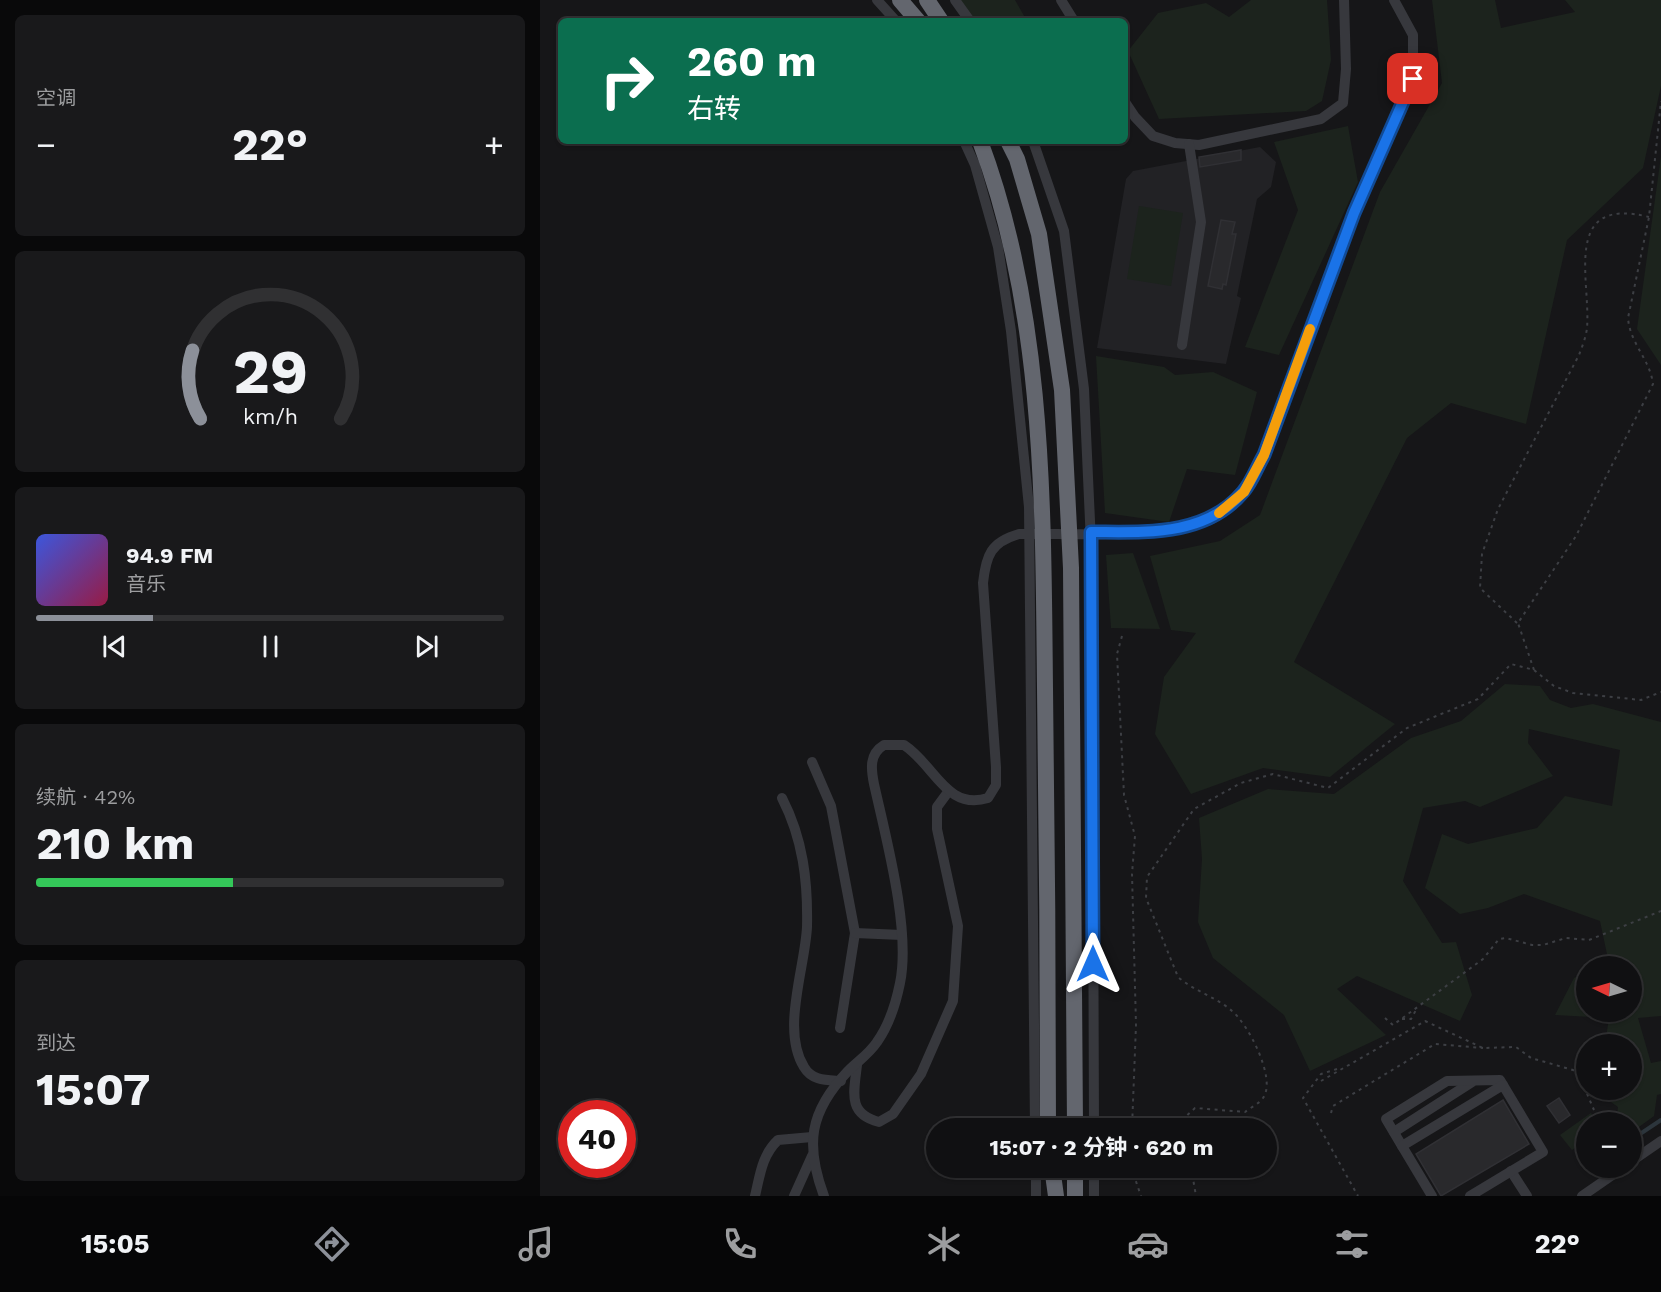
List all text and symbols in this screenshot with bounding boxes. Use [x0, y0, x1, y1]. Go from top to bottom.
text: 260 m [687, 37, 817, 86]
icon: right [588, 42, 666, 120]
pin [1387, 53, 1438, 104]
icon: arrive [1396, 62, 1429, 95]
text: 空调 [36, 86, 76, 110]
text: 右转 [687, 93, 741, 125]
text: 22° [232, 118, 308, 171]
text: − [36, 125, 56, 164]
text: + [484, 125, 504, 164]
text: 29 [232, 335, 308, 408]
text: km/h [242, 404, 298, 429]
text: 94.9 FM [126, 543, 213, 568]
text: 音乐 [126, 572, 166, 596]
icon: previous [98, 630, 131, 663]
icon: pause [254, 630, 287, 663]
icon: next [410, 630, 443, 663]
text: 续航 · 42% [36, 785, 135, 809]
text: 210 km [36, 817, 194, 870]
position arrow [1061, 932, 1125, 996]
north arrow [1576, 956, 1642, 1022]
map controls [1576, 956, 1642, 1178]
text: 到达 [36, 1031, 76, 1055]
button: + [1576, 1034, 1642, 1100]
text: 15:07 [36, 1063, 150, 1116]
speed limit sign: 40 [558, 1100, 636, 1178]
button: − [1576, 1112, 1642, 1178]
text: 15:07 · 2 分钟 · 620 m [990, 1135, 1213, 1160]
icon: directions [311, 1223, 353, 1265]
icon: music [515, 1223, 557, 1265]
icon: phone [719, 1223, 761, 1265]
icon: climate [923, 1223, 965, 1265]
icon: car [1127, 1223, 1169, 1265]
icon: filters [1331, 1223, 1373, 1265]
text: 15:05 [81, 1228, 149, 1260]
text: 22° [1534, 1228, 1580, 1260]

